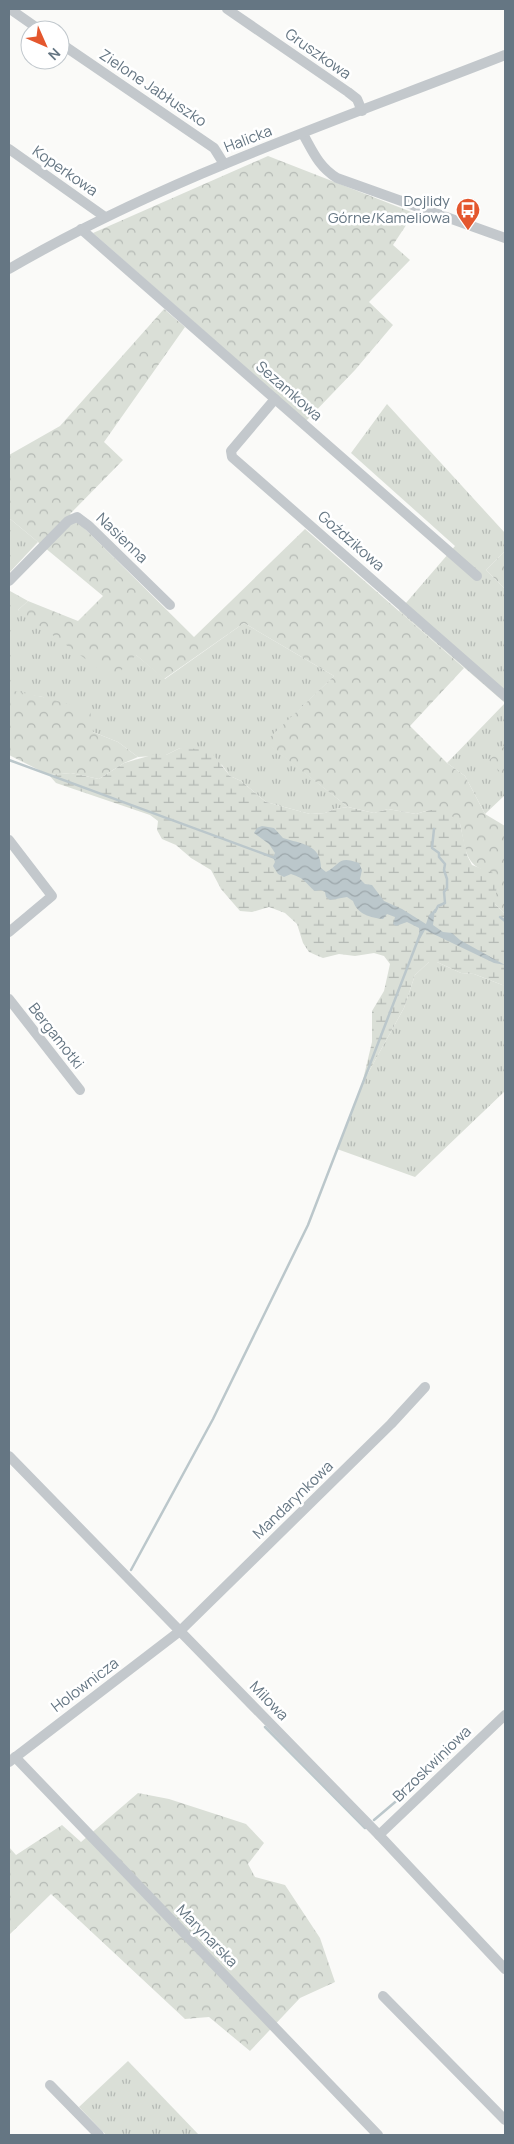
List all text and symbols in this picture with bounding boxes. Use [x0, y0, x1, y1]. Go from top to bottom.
north arrow [20, 20, 70, 70]
street label: Gruszkowa [281, 23, 355, 84]
text: N [44, 44, 65, 65]
street label: Zielone Jabłuszko [96, 44, 211, 131]
street label: Halicka [221, 120, 275, 157]
street label: Koperkowa [28, 140, 102, 201]
place label: Dojlidy Górne/Kameliowa [328, 190, 450, 228]
bus stop icon: Dojlidy Górne/Kameliowa [455, 197, 481, 231]
street label: Sezamkowa [252, 356, 327, 425]
street label: Goździkowa [313, 506, 389, 575]
street label: Nasienna [92, 508, 153, 568]
street label: Bergamotki [24, 998, 89, 1073]
street label: Mandarynkowa [248, 1456, 338, 1543]
street label: Holownicza [47, 1652, 123, 1717]
street label: Milowa [245, 1676, 293, 1725]
street label: Brzoskwiniowa [388, 1721, 475, 1806]
street label: Marynarska [172, 1900, 243, 1972]

